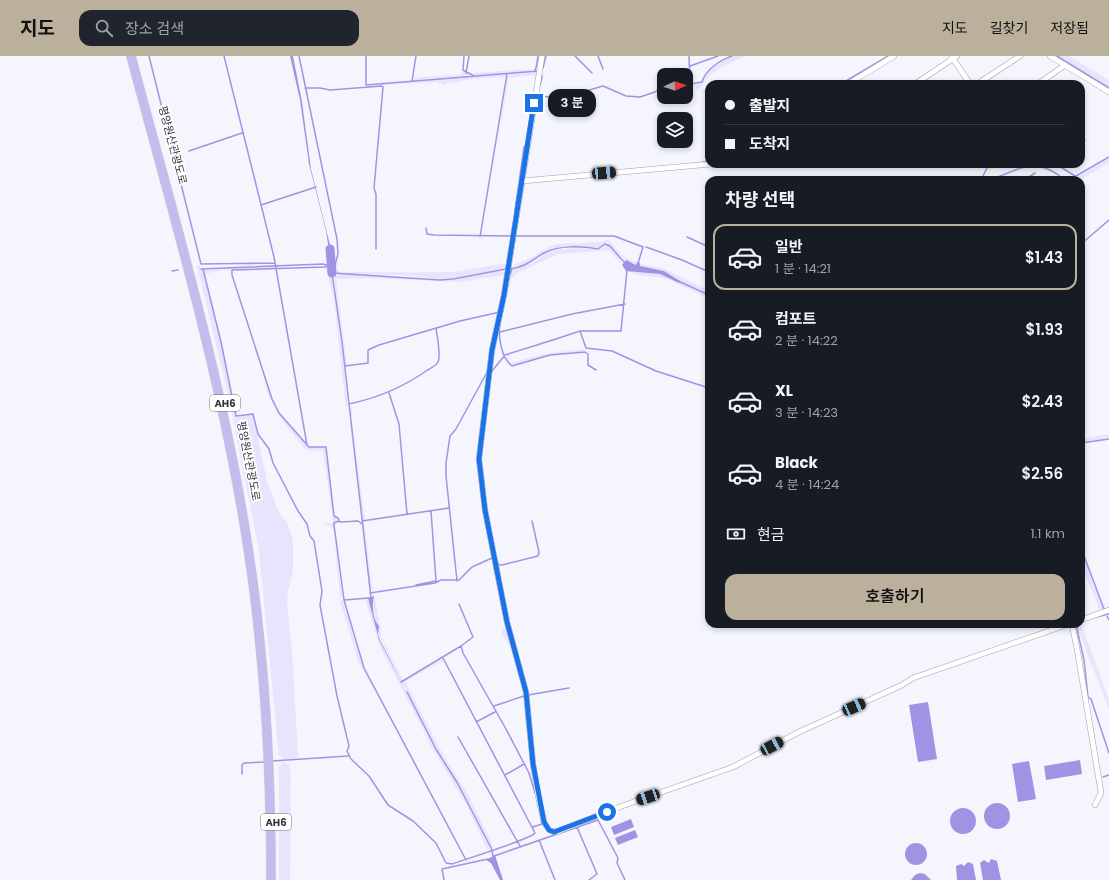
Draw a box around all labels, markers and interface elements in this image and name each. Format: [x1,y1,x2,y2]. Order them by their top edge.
search box [79,10,359,46]
text: 지도 [20,15,55,42]
icon: search [93,17,115,39]
text: 장소 검색 [125,18,184,39]
text: 지도 [942,18,968,38]
text: 길찾기 [990,18,1028,38]
text: 저장됨 [1050,18,1089,38]
north arrow [657,68,693,104]
map controls [657,68,693,148]
callout: 3 분 [548,89,596,117]
text: 3 분 [561,93,583,112]
route end [525,94,543,112]
text: 출발지 [749,95,790,116]
street label: 평양원산관광도로 [155,104,191,186]
button: layers [657,112,693,148]
text: 도착지 [749,133,790,154]
car [592,166,616,180]
text: 차량 선택 [725,187,795,212]
text: 일반 [775,236,803,257]
icon: car [727,239,763,275]
text: $1.43 [1025,247,1063,268]
text: 1 분 · 14:21 [775,259,831,278]
text: 컴포트 [775,308,816,329]
icon: car [727,311,763,347]
text: $1.93 [1025,319,1063,340]
text: 2 분 · 14:22 [775,331,838,350]
text: XL [775,380,793,401]
icon: car [727,383,763,419]
text: $2.43 [1022,391,1063,412]
road number: AH6 [210,395,240,411]
text: 3 분 · 14:23 [775,403,838,422]
street label: 평양원산관광도로 [233,420,265,502]
text: Black [775,452,818,473]
icon: car [727,455,763,491]
text: $2.56 [1021,463,1063,484]
text: 4 분 · 14:24 [775,475,839,494]
icon: cash [725,523,747,545]
text: 현금 [757,524,785,545]
text: 1.1 km [1030,524,1065,543]
button: 호출하기 [725,574,1065,620]
car [841,697,867,717]
car [759,735,785,757]
car [635,788,661,806]
route start [598,803,616,821]
road number: AH6 [261,814,291,830]

